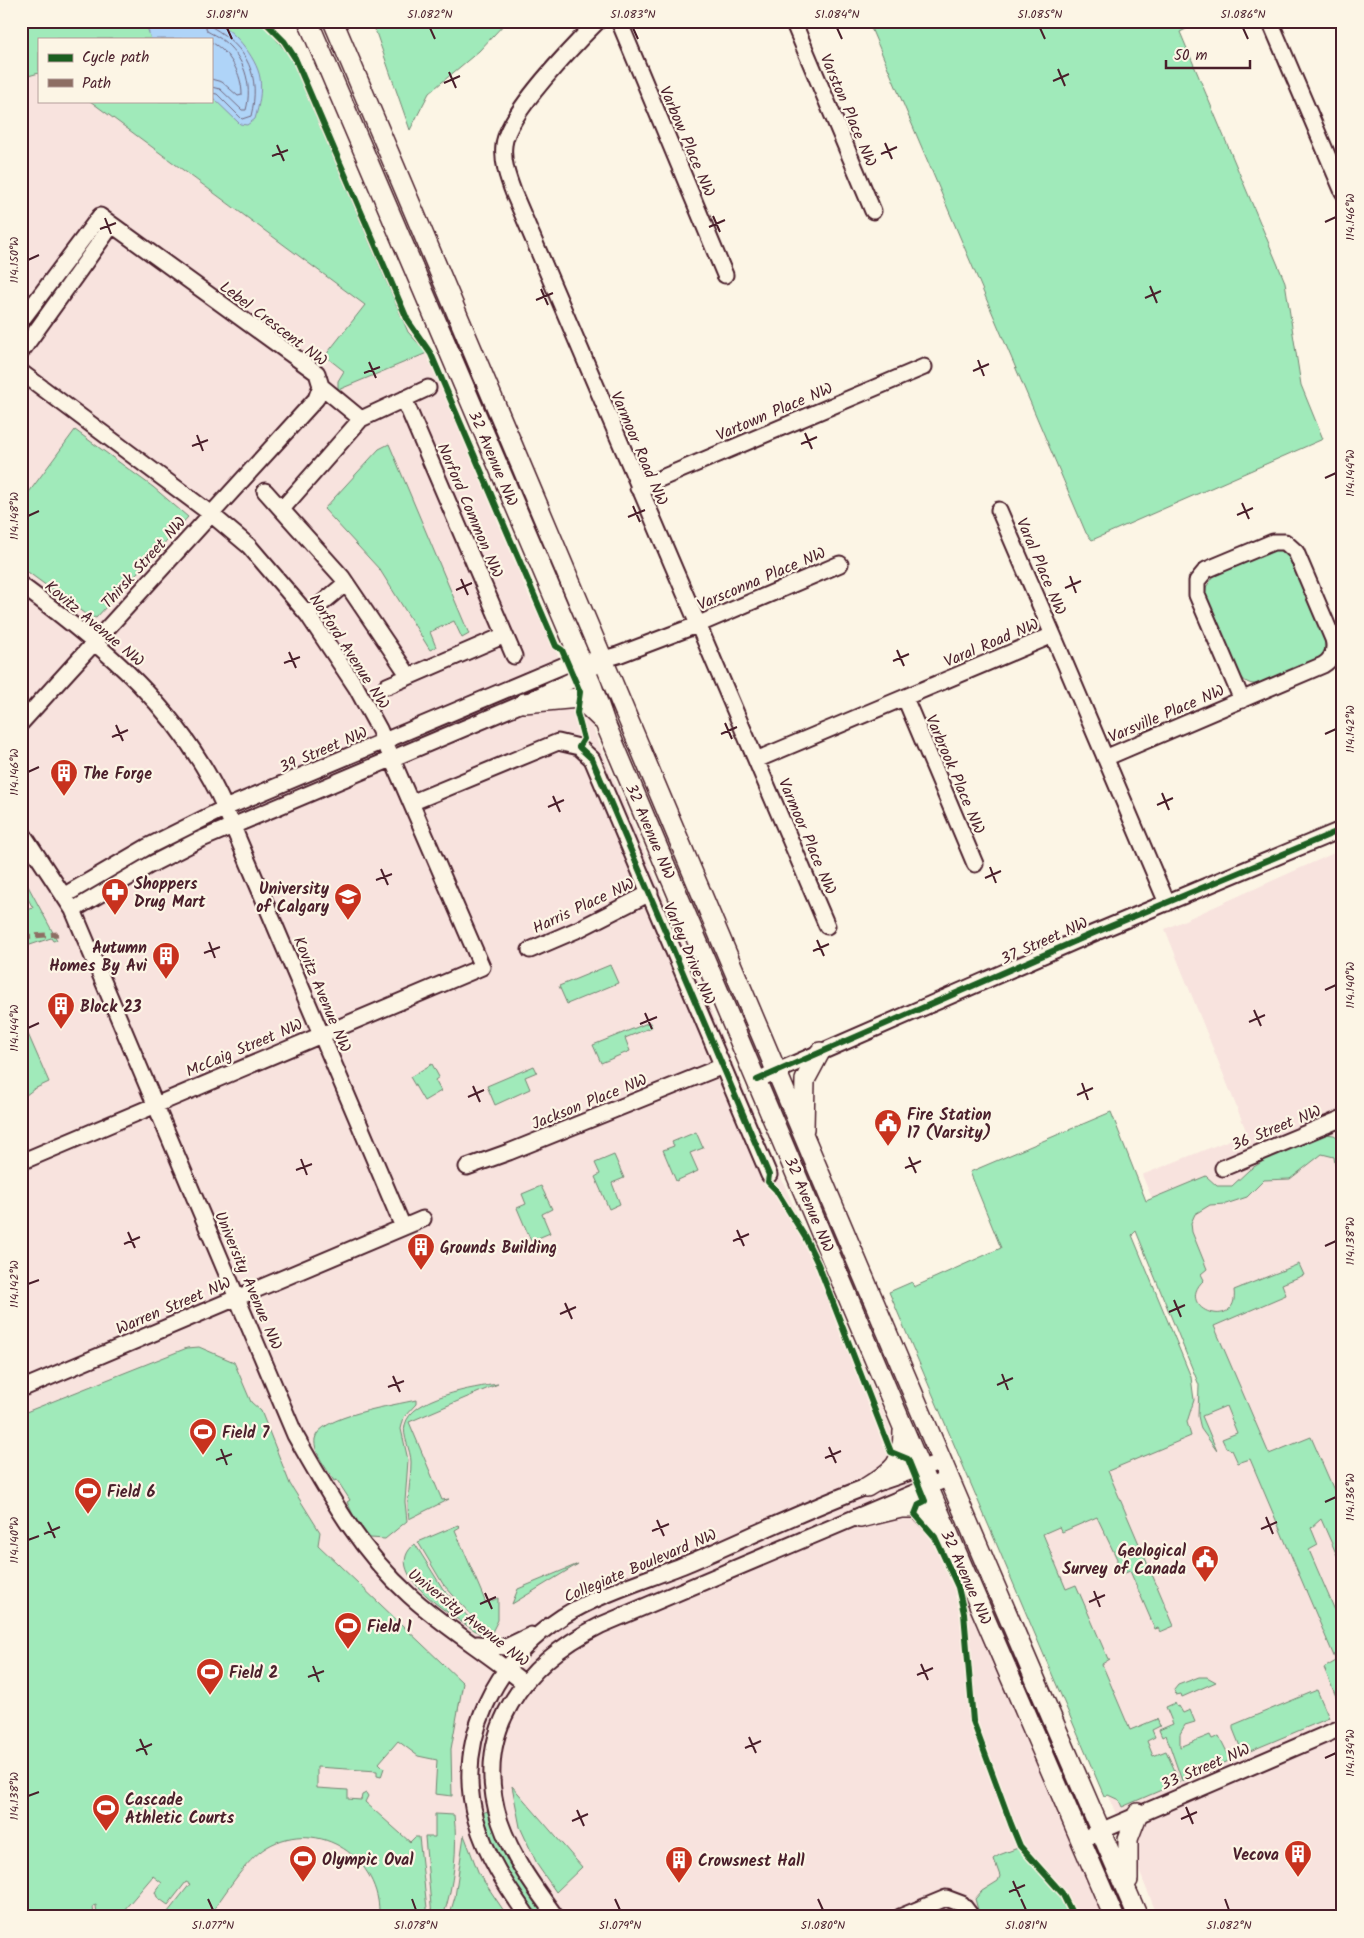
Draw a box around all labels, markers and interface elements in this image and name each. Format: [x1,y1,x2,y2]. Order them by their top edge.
text: 51.081°N [206,5,248,24]
text: 51.082°N [407,5,453,24]
text: 51.083°N [610,5,656,24]
text: 51.084°N [814,5,860,24]
text: 51.085°N [1018,5,1062,24]
text: 51.086°N [1220,5,1266,24]
legend [38,38,212,102]
scale bar [1166,38,1250,70]
text: 50 m [1174,44,1208,68]
text: Cycle path [82,46,149,70]
street label: Varston Place NW [813,50,883,171]
text: Path [82,72,111,96]
street label: Varbow Place NW [652,82,721,201]
text: 114.146°W [1341,193,1360,241]
text: 114.150°W [5,237,24,283]
street label: Lebel Crescent NW [214,275,332,373]
street label: Vartown Place NW [712,377,837,448]
street label: Varmoor Road NW [603,388,674,510]
street label: 32 Avenue NW [461,407,524,510]
street label: Norford Common NW [430,439,509,582]
text: 114.144°W [1341,449,1360,497]
text: 114.148°W [5,492,24,540]
street label: Thirsk Street NW [96,511,193,615]
street label: Varal Place NW [1009,514,1072,619]
street label: Varsconna Place NW [693,541,830,618]
street label: Kovitz Avenue NW [39,575,149,674]
street label: Norford Avenue NW [302,589,395,714]
street label: Varal Road NW [940,612,1043,675]
street label: Varsville Place NW [1104,679,1229,750]
text: 114.142°W [1341,705,1360,753]
street label: Varbrook Place NW [918,711,991,838]
street label: 39 Street NW [276,721,372,780]
text: 114.146°W [5,748,24,796]
building icon: The Forge [49,758,79,797]
place label: The Forge [83,762,152,787]
street label: Varmoor Place NW [771,774,842,899]
street label: 32 Avenue NW [618,780,681,883]
place label: Shoppers Drug Mart [134,872,206,915]
street label: Harris Place NW [528,872,639,941]
pharmacy icon: Shoppers Drug Mart [100,877,130,916]
place label: University of Calgary [256,877,330,920]
school or university icon: University of Calgary [333,882,363,921]
street label: Varley Drive NW [656,898,722,1009]
street label: 37 Street NW [997,911,1092,972]
street label: Kovitz Avenue NW [286,933,357,1056]
place label: Autumn Homes By Avi [49,936,148,979]
building icon: Autumn Homes By Avi [151,941,181,980]
text: 114.140°W [1341,962,1360,1008]
building icon: Block 23 [46,991,76,1030]
place label: Block 23 [80,995,142,1020]
text: 114.144°W [5,1004,24,1052]
street label: McCaig Street NW [182,1012,307,1084]
street label: Jackson Place NW [528,1068,651,1137]
street label: 36 Street NW [1228,1099,1325,1158]
place label: Fire Station 17 (Varsity) [907,1103,991,1146]
public building icon: Fire Station 17 (Varsity) [873,1108,903,1147]
street label: 32 Avenue NW [777,1153,840,1256]
street label: University Avenue NW [207,1207,288,1354]
text: 114.138°W [1341,1217,1360,1265]
building icon: Grounds Building [406,1232,436,1271]
place label: Grounds Building [440,1236,557,1261]
text: 114.142°W [5,1260,24,1308]
street label: Warren Street NW [112,1271,235,1342]
sports icon: Field 7 [188,1417,218,1456]
place label: Field 7 [222,1421,270,1446]
text: 114.136°W [1341,1473,1360,1521]
sports icon: Field 6 [73,1476,103,1515]
place label: Field 6 [107,1480,156,1505]
text: 114.140°W [5,1517,24,1563]
street label: Collegiate Boulevard NW [560,1523,721,1610]
street label: 32 Avenue NW [934,1526,998,1629]
place label: Geological Survey of Canada [1062,1539,1187,1582]
public building icon: Geological Survey of Canada [1190,1544,1220,1583]
street label: University Avenue NW [402,1563,534,1674]
sports icon: Field 1 [333,1611,363,1650]
place label: Field 1 [367,1615,412,1640]
sports icon: Field 2 [195,1657,225,1696]
place label: Field 2 [229,1661,278,1686]
text: 114.134°W [1341,1729,1360,1777]
street label: 33 Street NW [1157,1737,1254,1797]
text: 114.138°W [5,1772,24,1820]
place label: Cascade Athletic Courts [125,1788,235,1831]
sports icon: Cascade Athletic Courts [91,1793,121,1832]
building icon: Vecova [1283,1839,1313,1878]
place label: Vecova [1233,1843,1279,1868]
sports icon: Olympic Oval [288,1844,318,1883]
building icon: Crowsnest Hall [664,1845,694,1884]
place label: Olympic Oval [322,1848,414,1873]
place label: Crowsnest Hall [698,1849,805,1874]
text: 51.077°N [192,1916,234,1935]
text: 51.078°N [394,1916,438,1935]
text: 51.079°N [599,1916,641,1935]
text: 51.080°N [801,1916,845,1935]
text: 51.081°N [1005,1916,1047,1935]
text: 51.082°N [1206,1916,1252,1935]

